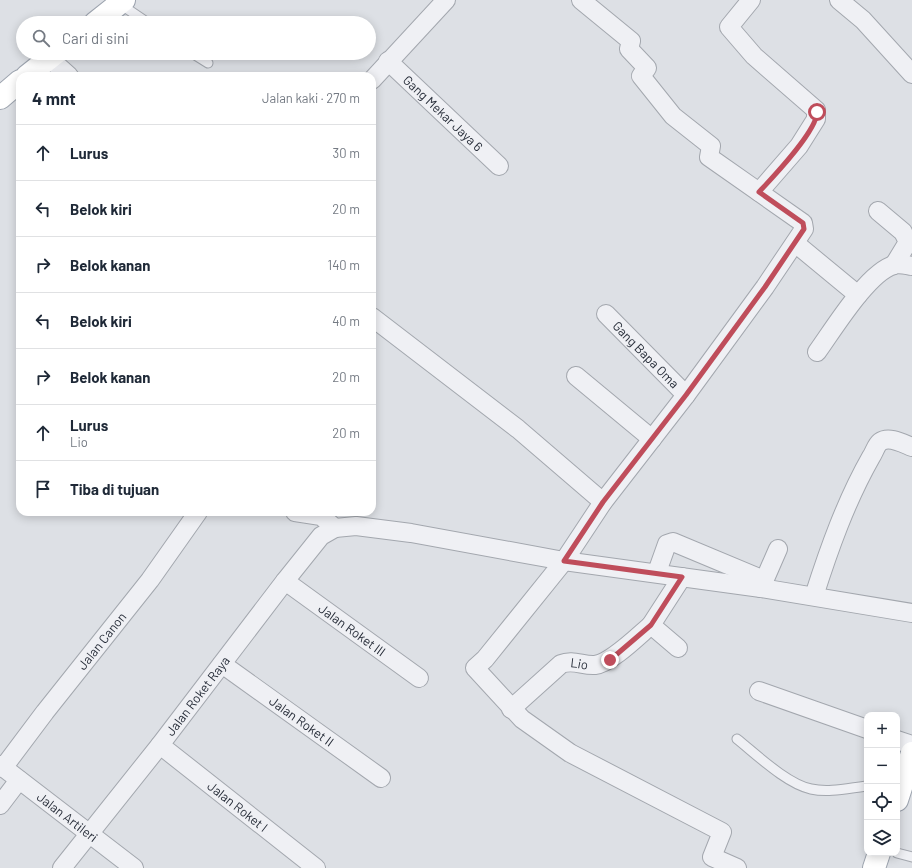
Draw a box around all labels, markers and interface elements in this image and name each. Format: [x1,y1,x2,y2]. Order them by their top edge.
search box [16,16,376,60]
icon: search [30,27,52,49]
text: Cari di sini [62,29,129,47]
street label: Gang Mekar Jaya 6 [400,72,487,155]
text: 4 mnt [32,88,76,108]
text: Jalan kaki · 270 m [262,90,360,106]
route start [808,103,826,121]
icon: ahead [32,142,54,164]
text: Lurus [70,144,108,162]
text: 30 m [333,145,360,161]
icon: left [32,198,54,220]
text: Belok kiri [70,200,132,218]
text: 20 m [332,201,360,217]
icon: right [32,254,54,276]
text: Belok kanan [70,256,150,274]
text: 140 m [328,257,360,273]
icon: left [32,310,54,332]
text: Belok kiri [70,312,132,330]
text: 40 m [332,313,360,329]
street label: Gang Bapa Oma [609,318,683,391]
icon: right [32,366,54,388]
text: Belok kanan [70,368,150,386]
text: 20 m [332,369,360,385]
text: Lurus [70,416,108,434]
icon: ahead [32,422,54,444]
text: 20 m [332,425,360,441]
text: Lio [70,434,88,450]
icon: arrive [32,478,54,500]
text: Tiba di tujuan [70,480,159,498]
street label: Jalan Roket III [316,600,389,659]
street label: Jalan Canon [74,609,129,673]
route end [601,651,619,669]
street label: Jalan Roket Raya [162,653,233,739]
street label: Lio [570,654,590,673]
street label: Jalan Roket II [266,693,337,750]
map controls [864,712,900,856]
button: + [864,712,900,748]
button: − [864,748,900,784]
street label: Jalan Roket I [204,778,271,835]
button: locate [864,784,900,820]
street label: Jalan Artileri [34,788,101,845]
button: layers [864,820,900,856]

